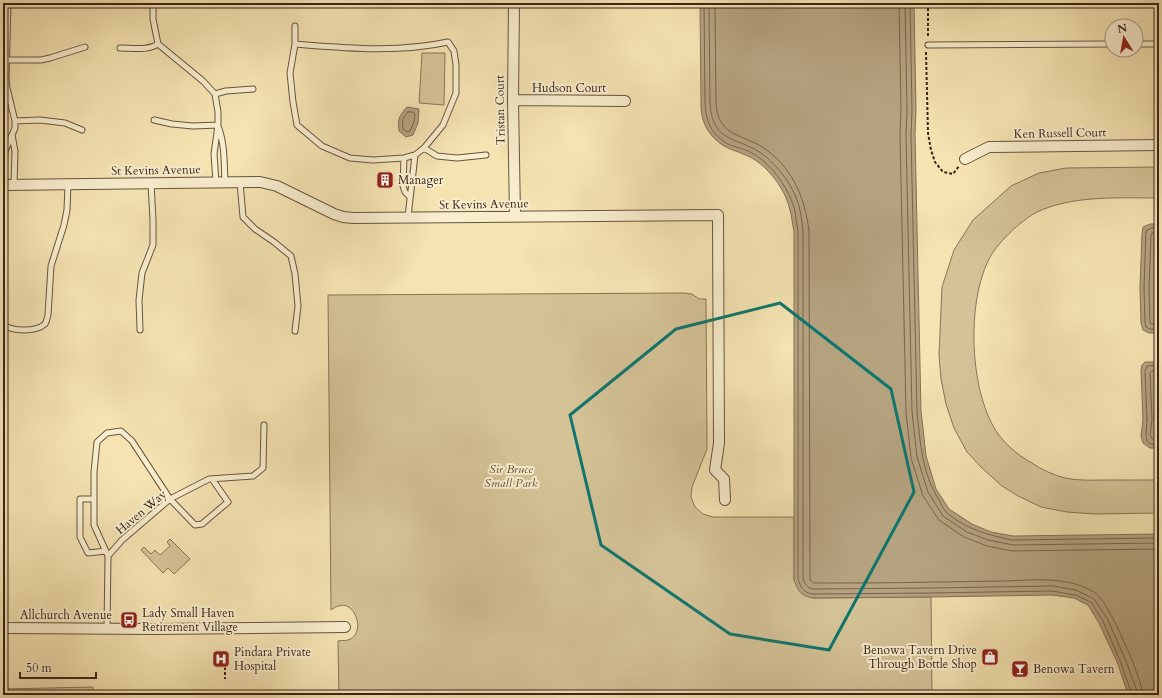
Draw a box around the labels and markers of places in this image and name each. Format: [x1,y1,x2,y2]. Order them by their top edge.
building icon: Manager [375,170,395,190]
place label: Manager [398,172,444,188]
place label: Lady Small Haven Retirement Village [142,605,238,635]
bus stop icon: Lady Small Haven Retirement Village [119,610,139,630]
place label: Benowa Tavern Drive Through Bottle Shop [863,642,977,672]
place label: Pindara Private Hospital [234,644,311,674]
shop icon: Benowa Tavern Drive Through Bottle Shop [980,647,1000,667]
hospital icon: Pindara Private Hospital [211,649,231,669]
bar icon: Benowa Tavern [1010,659,1030,679]
place label: Benowa Tavern [1033,661,1115,677]

